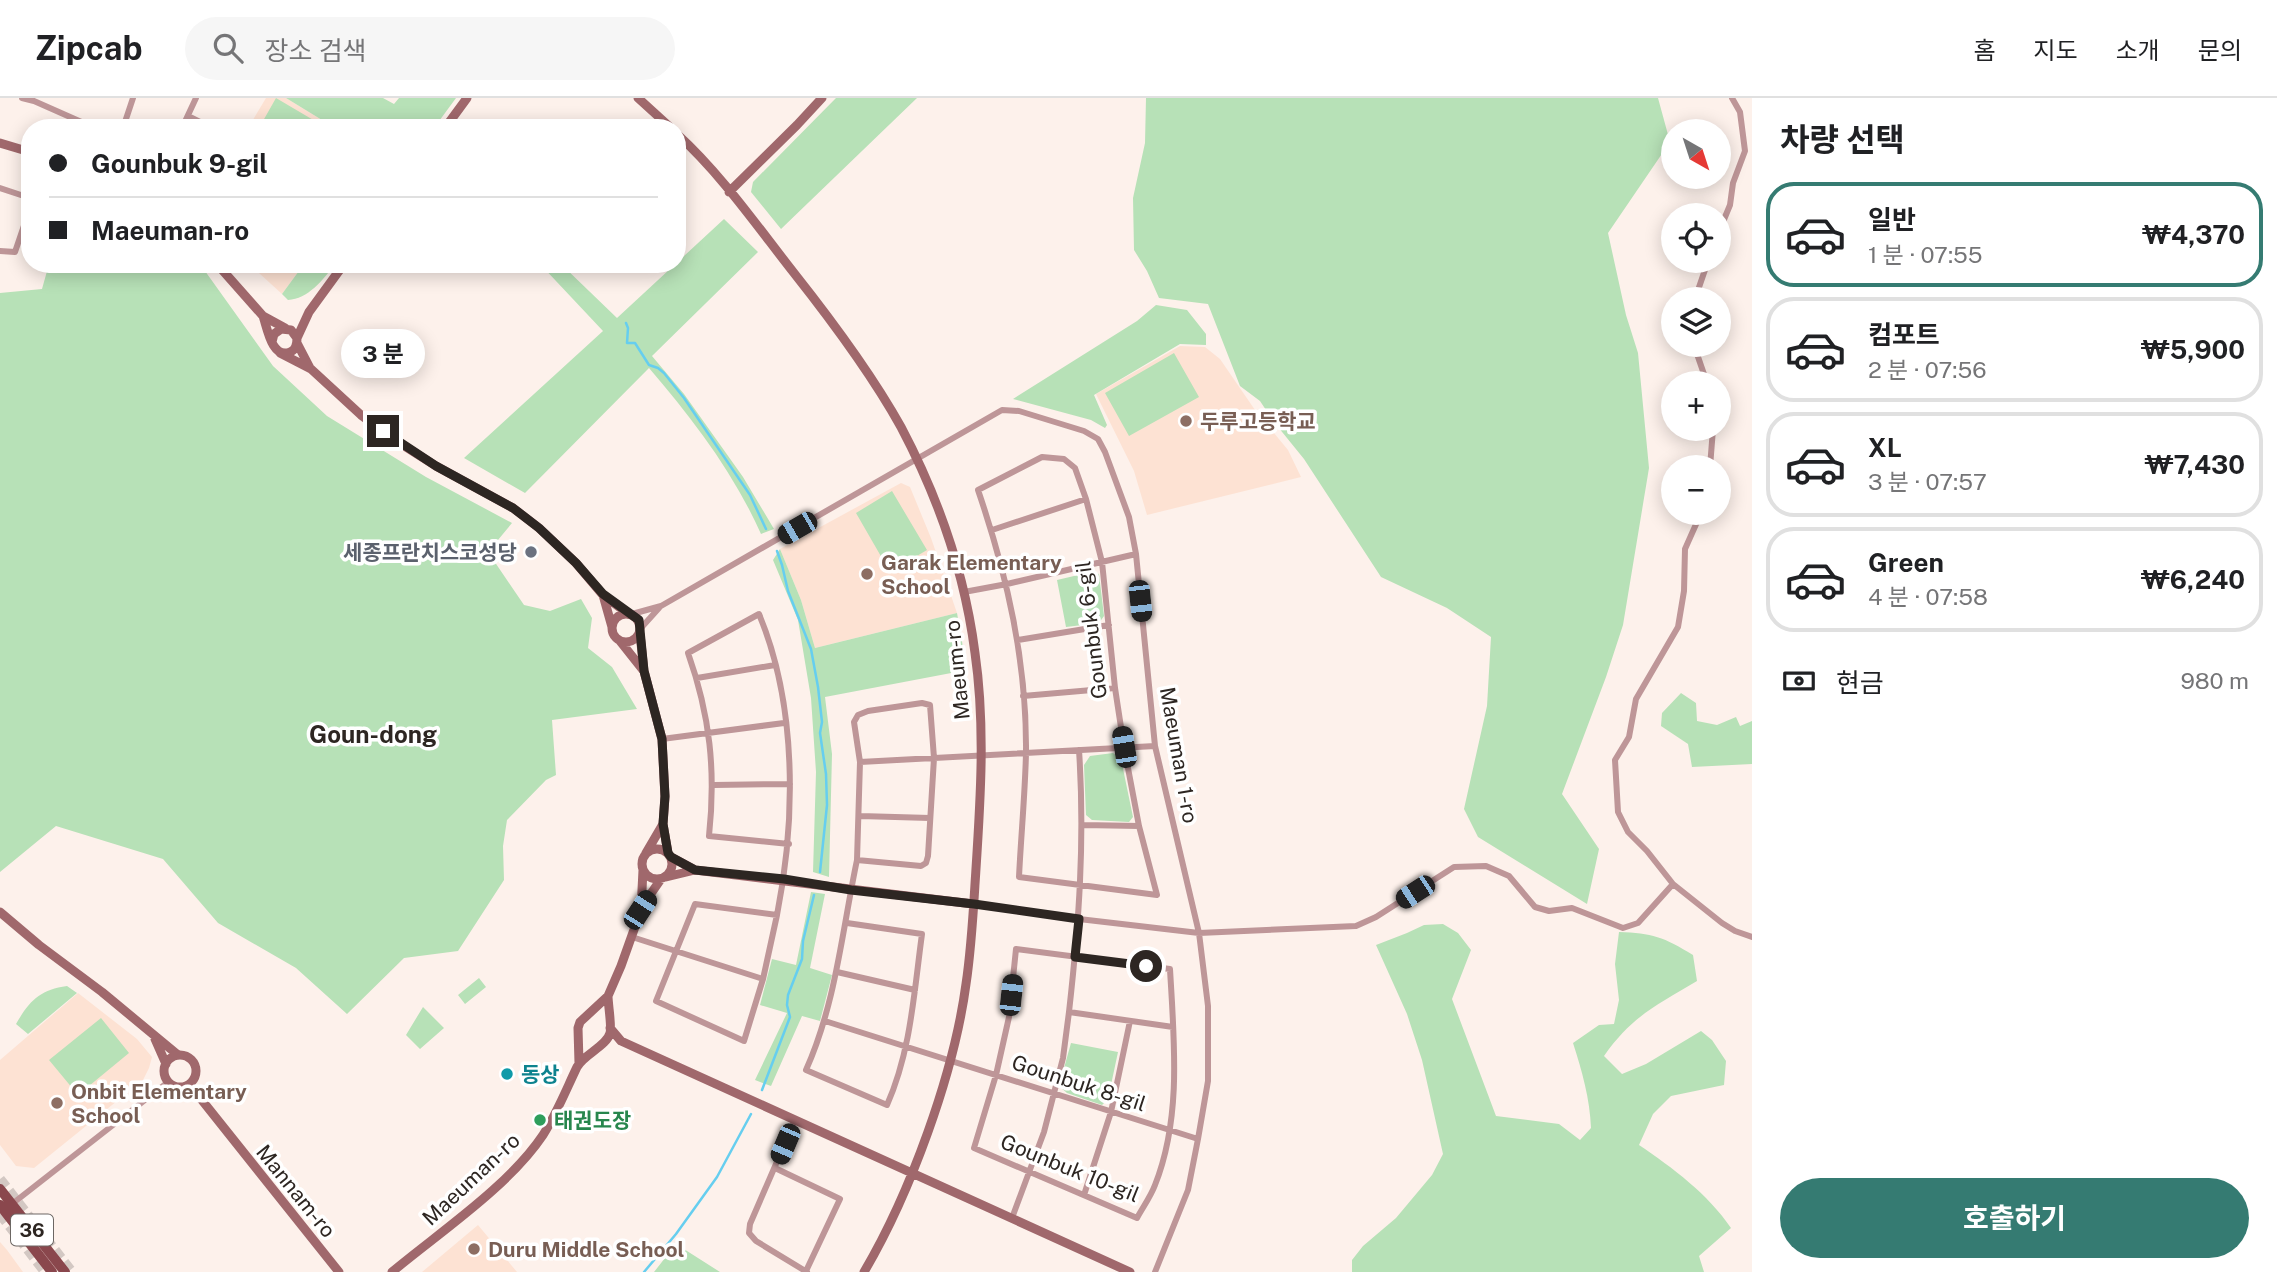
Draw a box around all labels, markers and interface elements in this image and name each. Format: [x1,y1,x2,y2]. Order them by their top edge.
search box [185,17,675,80]
text: Zipcab [35,29,143,67]
icon: search [209,29,247,67]
text: 장소 검색 [265,35,367,66]
text: 홈 [1973,36,1995,64]
text: 지도 [2033,36,2078,64]
text: 소개 [2116,36,2160,64]
text: 문의 [2198,36,2242,64]
north arrow [1661,119,1731,189]
map controls [1661,119,1731,525]
text: 차량 선택 [1780,121,1905,158]
text: Gounbuk 9-gil [91,148,268,179]
button: locate [1661,203,1731,273]
icon: car [1784,203,1847,266]
text: 일반 [1868,204,1916,235]
text: Maeuman-ro [91,215,249,246]
text: ₩4,370 [2142,219,2245,250]
text: 1 분 · 07:55 [1868,241,1983,268]
button: layers [1661,287,1731,357]
icon: car [1784,318,1847,381]
text: 컴포트 [1868,319,1940,350]
callout: 3 분 [341,330,425,378]
text: ₩5,900 [2141,334,2245,365]
text: 3 분 [362,340,404,367]
text: 2 분 · 07:56 [1868,356,1986,383]
button: + [1661,371,1731,441]
place label: 두루고등학교 [1200,409,1316,434]
marker: 두루고등학교 [1178,413,1194,429]
route end [367,415,399,447]
text: XL [1868,432,1902,463]
icon: car [1784,433,1847,496]
text: ₩7,430 [2144,449,2245,480]
button: − [1661,455,1731,525]
text: 3 분 · 07:57 [1868,468,1987,495]
car [774,508,821,548]
place label: 세종프란치스코성당 [343,540,517,565]
marker: 세종프란치스코성당 [523,544,539,560]
text: Green [1868,547,1944,578]
icon: car [1784,548,1847,611]
place label: Garak Elementary School [881,550,1062,599]
street label: Gounbuk 6-gil [1070,559,1112,701]
text: ₩6,240 [2141,564,2245,595]
marker: Garak Elementary School [859,566,875,582]
car [1128,579,1153,623]
text: 4 분 · 07:58 [1868,583,1988,610]
street label: Maeum-ro [939,619,975,721]
icon: cash [1780,662,1818,700]
text: 현금 [1836,667,1884,698]
text: 980 m [2180,667,2249,694]
street label: Maeuman 1-ro [1155,685,1203,825]
district label: Goun-dong [309,720,437,748]
car [1111,725,1138,769]
car [1392,872,1439,912]
car [620,887,661,933]
route start [1130,950,1162,982]
car [999,973,1024,1017]
street label: Gounbuk 8-gil [1009,1050,1149,1116]
place label: 동상 [521,1062,560,1087]
marker: 동상 [499,1066,515,1082]
place label: Onbit Elementary School [71,1079,247,1128]
marker: Onbit Elementary School [49,1095,65,1111]
place label: 태권도장 [554,1108,631,1133]
marker: 태권도장 [532,1112,548,1128]
car [768,1121,803,1167]
street label: Maeuman-ro [417,1128,525,1230]
street label: Gounbuk 10-gil [997,1129,1143,1207]
street label: Mannam-ro [251,1140,341,1242]
button: 호출하기 [1780,1178,2249,1258]
road number: 36 [11,1214,53,1246]
place label: Duru Middle School [488,1237,685,1262]
marker: Duru Middle School [466,1241,482,1257]

